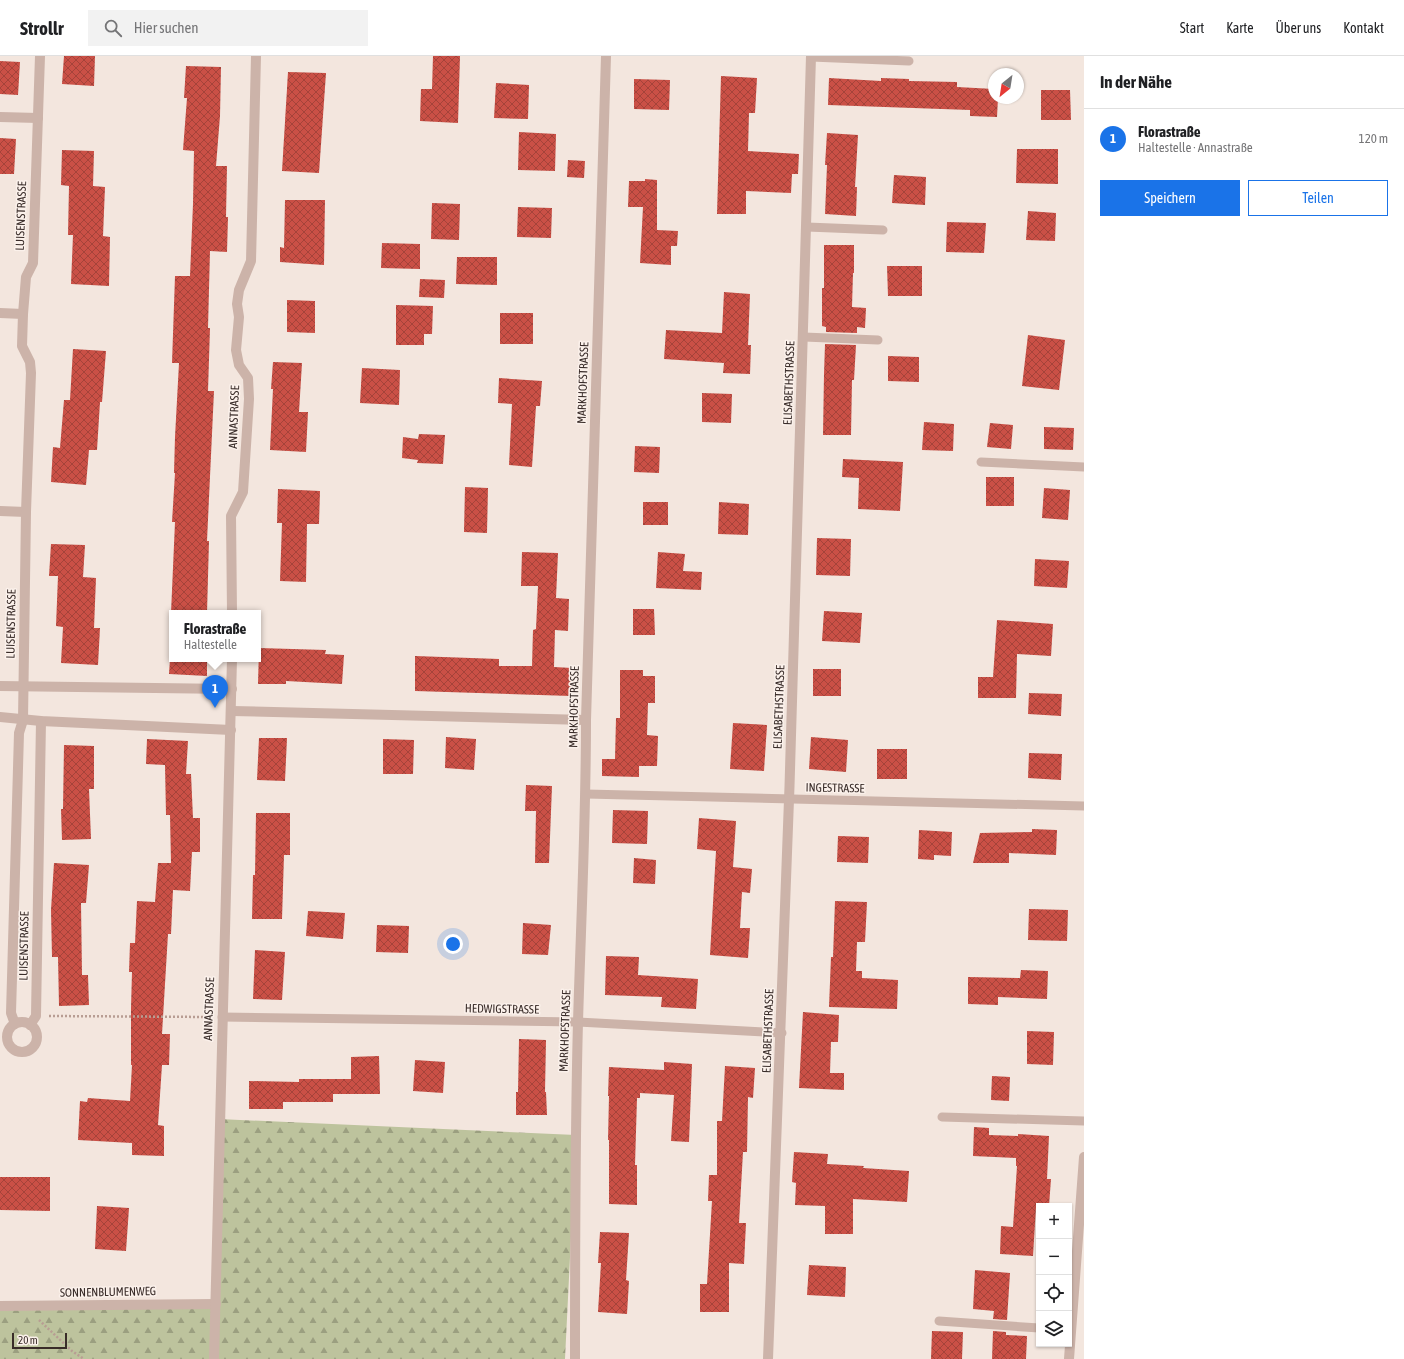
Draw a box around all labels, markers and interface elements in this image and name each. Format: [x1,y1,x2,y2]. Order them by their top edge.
search box [88,10,368,46]
text: Strollr [20,17,64,39]
icon: search [102,17,124,39]
text: Hier suchen [134,19,199,36]
text: Start [1180,20,1204,36]
text: Karte [1226,20,1254,36]
text: Über uns [1276,20,1321,36]
text: Kontakt [1343,20,1384,36]
north arrow [988,68,1024,104]
text: In der Nähe [1100,72,1172,92]
text: Florastraße [1138,123,1201,140]
text: 1 [1110,131,1116,146]
text: 120 m [1359,131,1388,146]
text: Haltestelle · Annastraße [1138,140,1253,155]
button: Speichern [1100,180,1240,216]
button: Teilen [1248,180,1388,216]
street label: LUISENSTRASSE [13,181,29,251]
street label: ELISABETHSTRASSE [781,341,797,425]
street label: MARKHOFSTRASSE [575,342,591,424]
street label: ANNASTRASSE [226,385,242,449]
street label: LUISENSTRASSE [3,589,19,659]
popup [169,610,261,662]
text: Florastraße [184,620,246,637]
text: Haltestelle [184,637,237,652]
street label: ELISABETHSTRASSE [771,665,787,749]
street label: MARKHOFSTRASSE [566,666,582,748]
pin: 1 [202,675,228,708]
street label: INGESTRASSE [805,780,865,796]
street label: LUISENSTRASSE [16,911,32,981]
your location [443,934,463,954]
street label: ANNASTRASSE [201,977,217,1041]
street label: ELISABETHSTRASSE [760,989,776,1073]
street label: MARKHOFSTRASSE [557,990,573,1072]
street label: HEDWIGSTRASSE [465,1001,539,1017]
map controls [1036,1203,1072,1347]
button: + [1036,1203,1072,1239]
button: − [1036,1239,1072,1275]
button: locate [1036,1275,1072,1311]
street label: SONNENBLUMENWEG [60,1284,156,1300]
button: layers [1036,1311,1072,1347]
scale bar [12,1331,67,1350]
text: 20 m [18,1334,38,1346]

